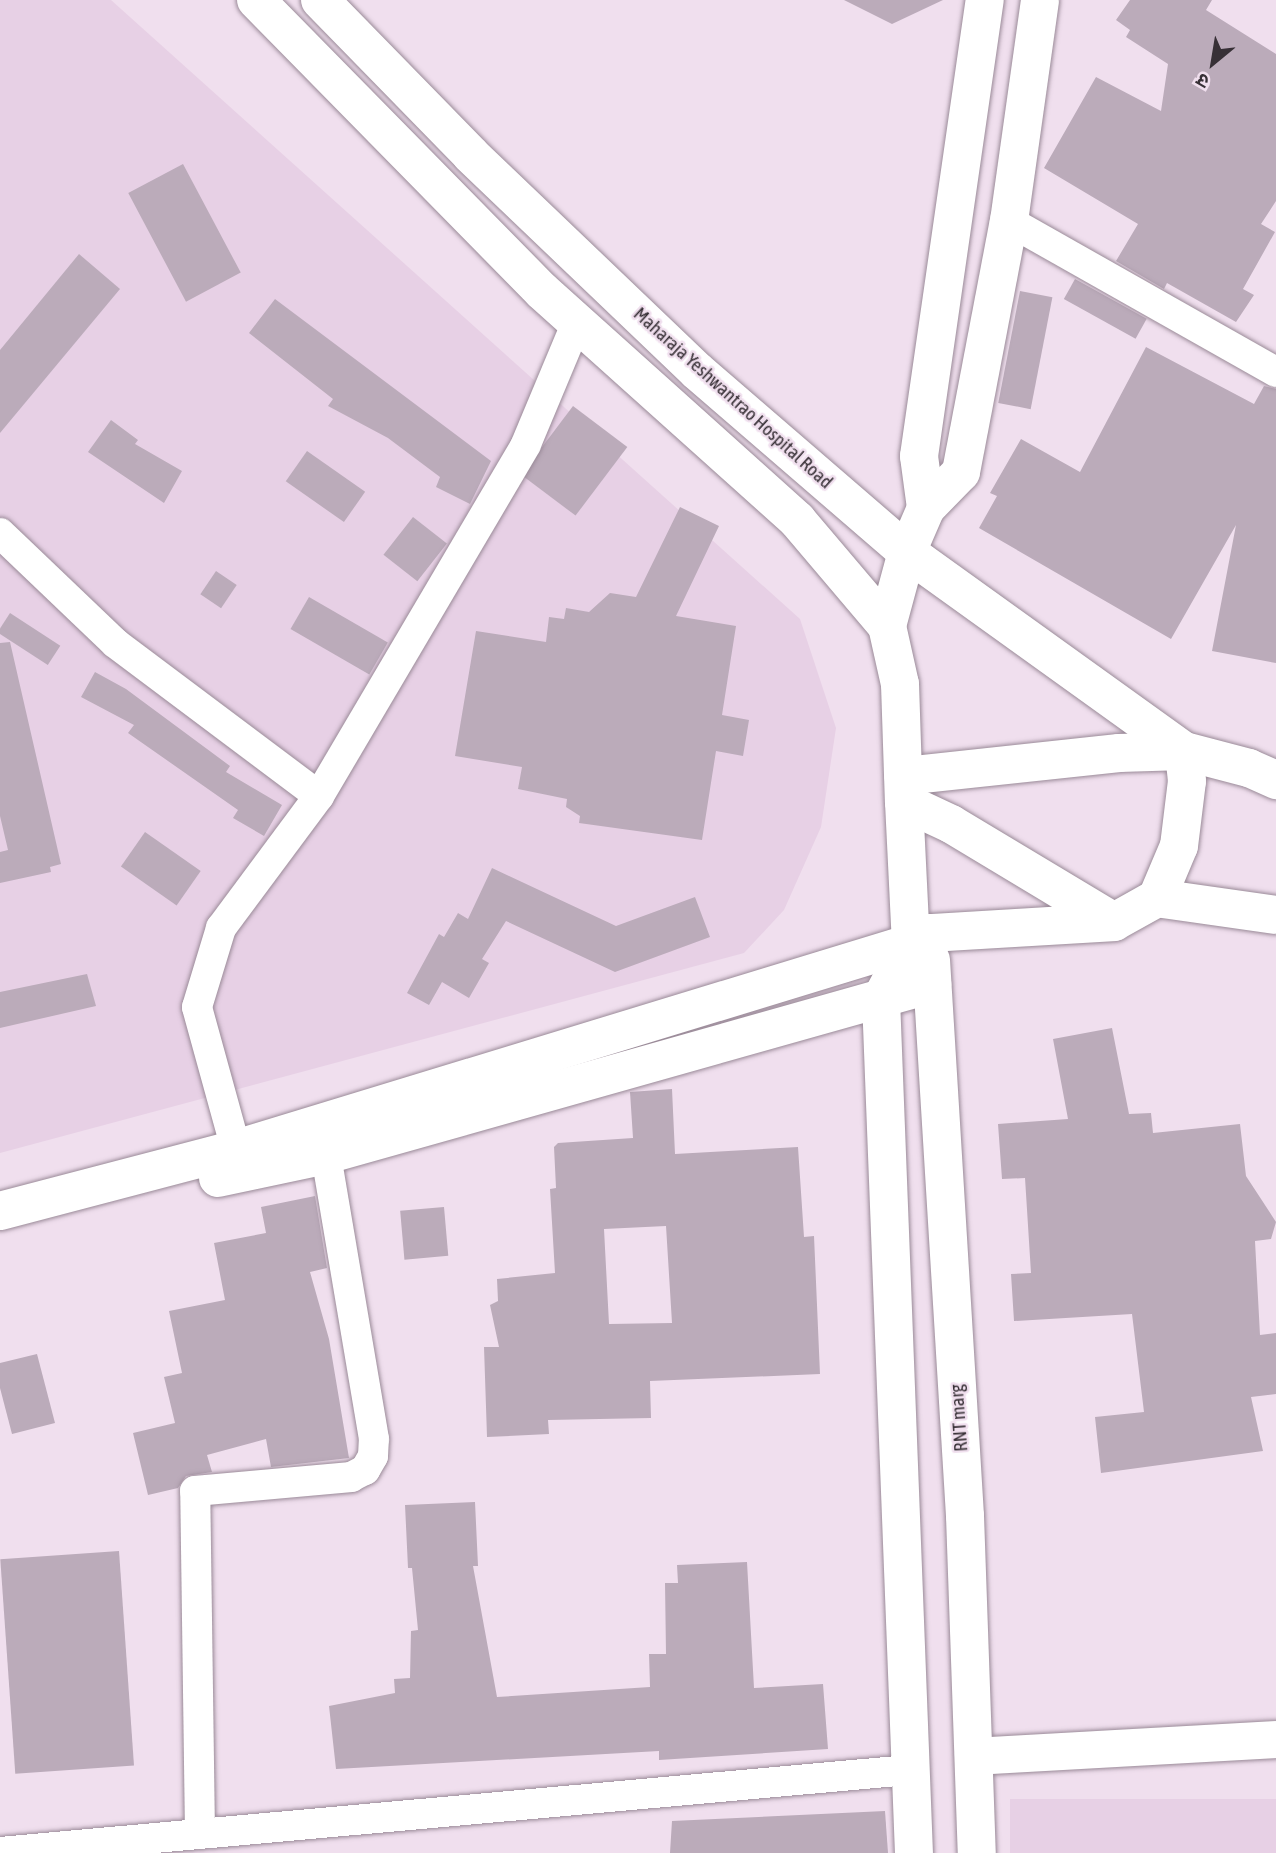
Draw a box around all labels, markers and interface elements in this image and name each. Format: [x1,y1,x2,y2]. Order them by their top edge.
north arrow [1178,28,1248,98]
text: उ [1192,69,1213,93]
street label: Maharaja Yeshwantrao Hospital Road [629,303,837,493]
street label: RNT marg [945,1384,973,1452]

